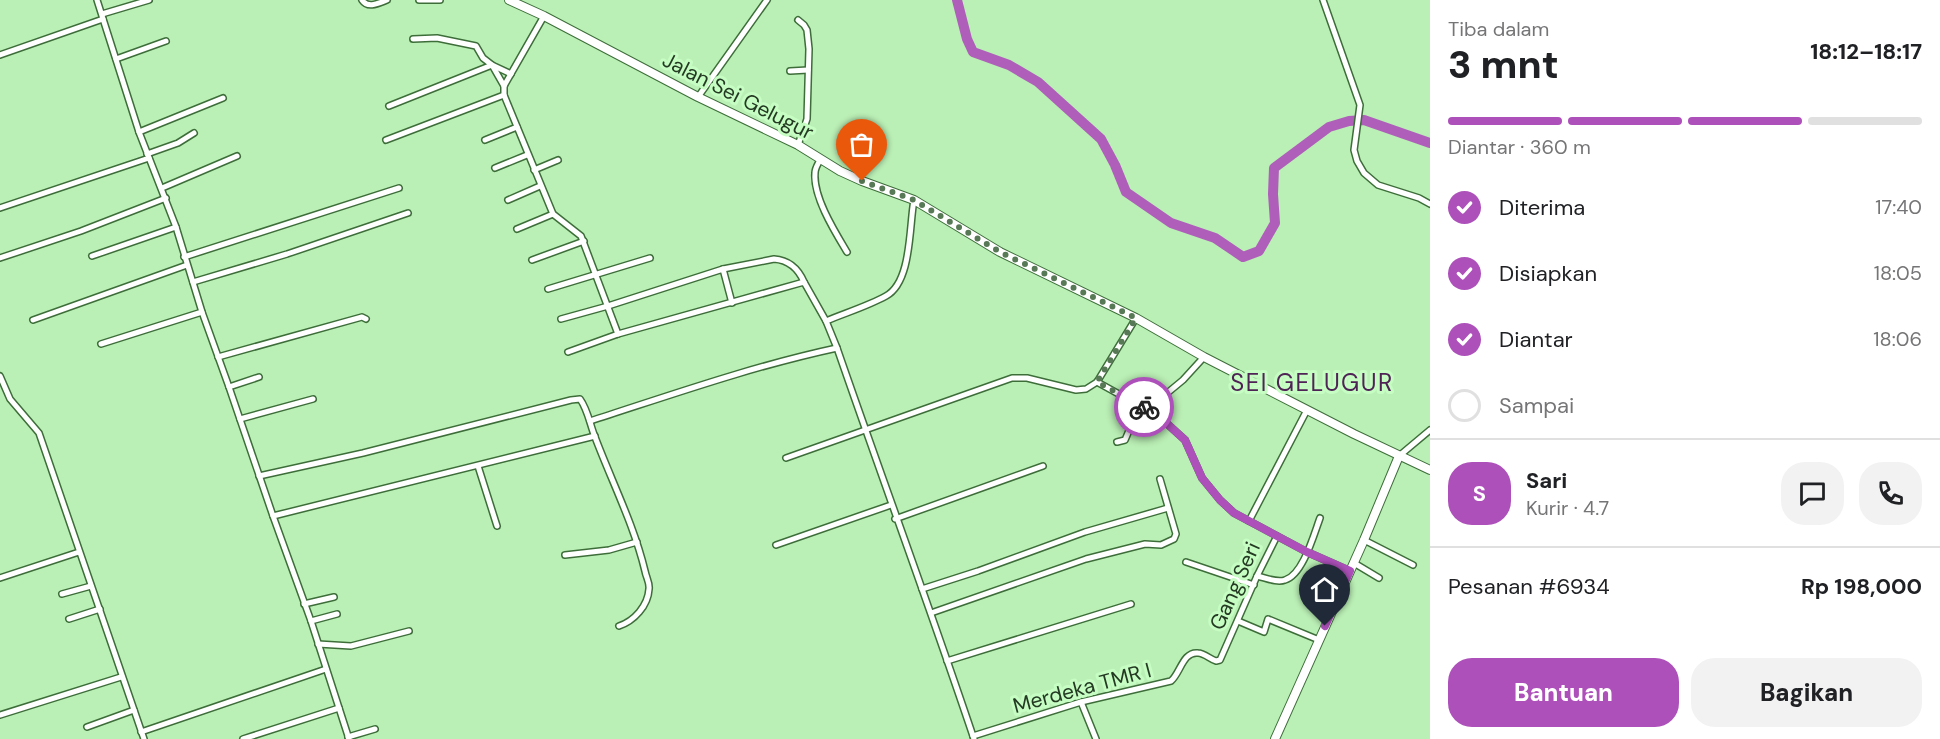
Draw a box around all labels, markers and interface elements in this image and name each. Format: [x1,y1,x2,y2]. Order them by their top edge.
text: Tiba dalam [1448,16,1549,42]
text: 18:12–18:17 [1810,37,1922,66]
text: 3 mnt [1448,39,1559,90]
street label: Jalan Sei Gelugur [657,46,819,146]
pin [836,119,887,181]
icon: bag [845,128,878,161]
text: Diantar · 360 m [1448,134,1591,160]
icon: check [1448,191,1481,224]
text: Diterima [1499,193,1585,222]
text: 17:40 [1875,194,1922,220]
icon: check [1448,257,1481,290]
text: Disiapkan [1499,259,1597,288]
text: 18:05 [1874,260,1922,286]
icon: check [1448,323,1481,356]
text: Diantar [1499,325,1573,354]
text: 18:06 [1873,326,1922,352]
district label: SEI GELUGUR [1230,367,1394,398]
courier [1114,377,1174,437]
icon: bike [1128,391,1161,424]
text: Sampai [1499,391,1574,420]
button: chat [1781,462,1844,525]
button: phone [1859,462,1922,525]
text: Sari [1526,466,1567,495]
text: S [1473,479,1486,508]
text: Kurir · 4.7 [1526,495,1609,521]
street label: Gang Seri [1203,538,1267,634]
pin [1299,564,1350,626]
text: Pesanan #6934 [1448,572,1610,601]
text: Rp 198,000 [1801,572,1922,601]
icon: home [1308,573,1341,606]
street label: Merdeka TMR I [1010,656,1154,720]
button: Bantuan [1448,658,1679,727]
button: Bagikan [1691,658,1922,727]

